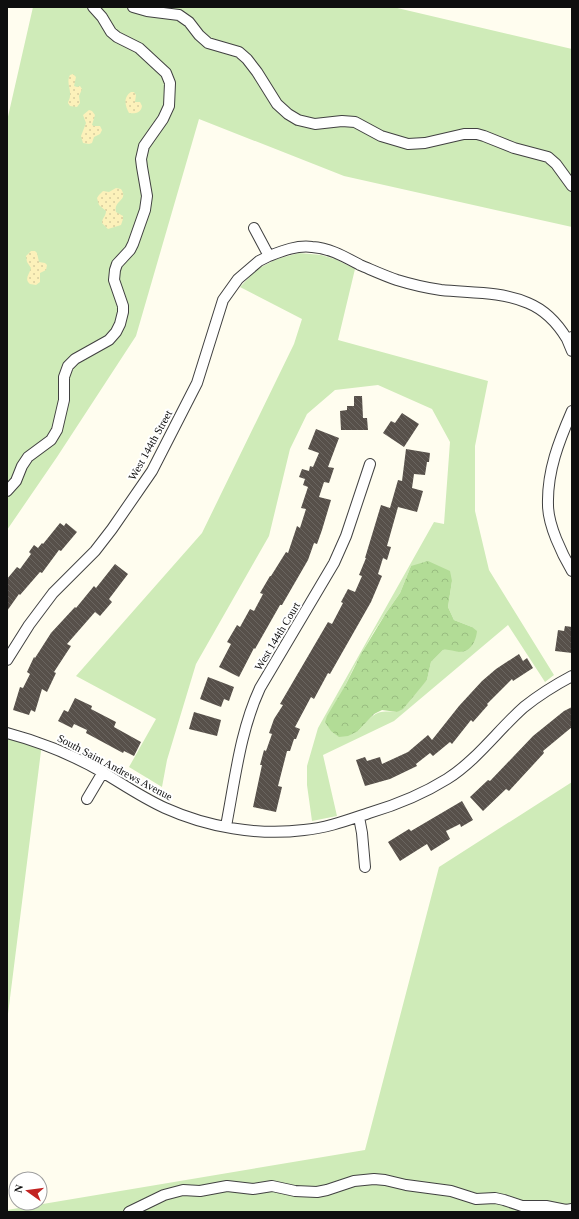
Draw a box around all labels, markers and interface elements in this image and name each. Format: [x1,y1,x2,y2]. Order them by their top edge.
street label: West 144th Street [126,408,174,482]
street label: West 144th Court [252,600,302,672]
street label: South Saint Andrews Avenue [55,732,175,802]
north arrow [8,1171,48,1211]
text: N [12,1183,25,1194]

